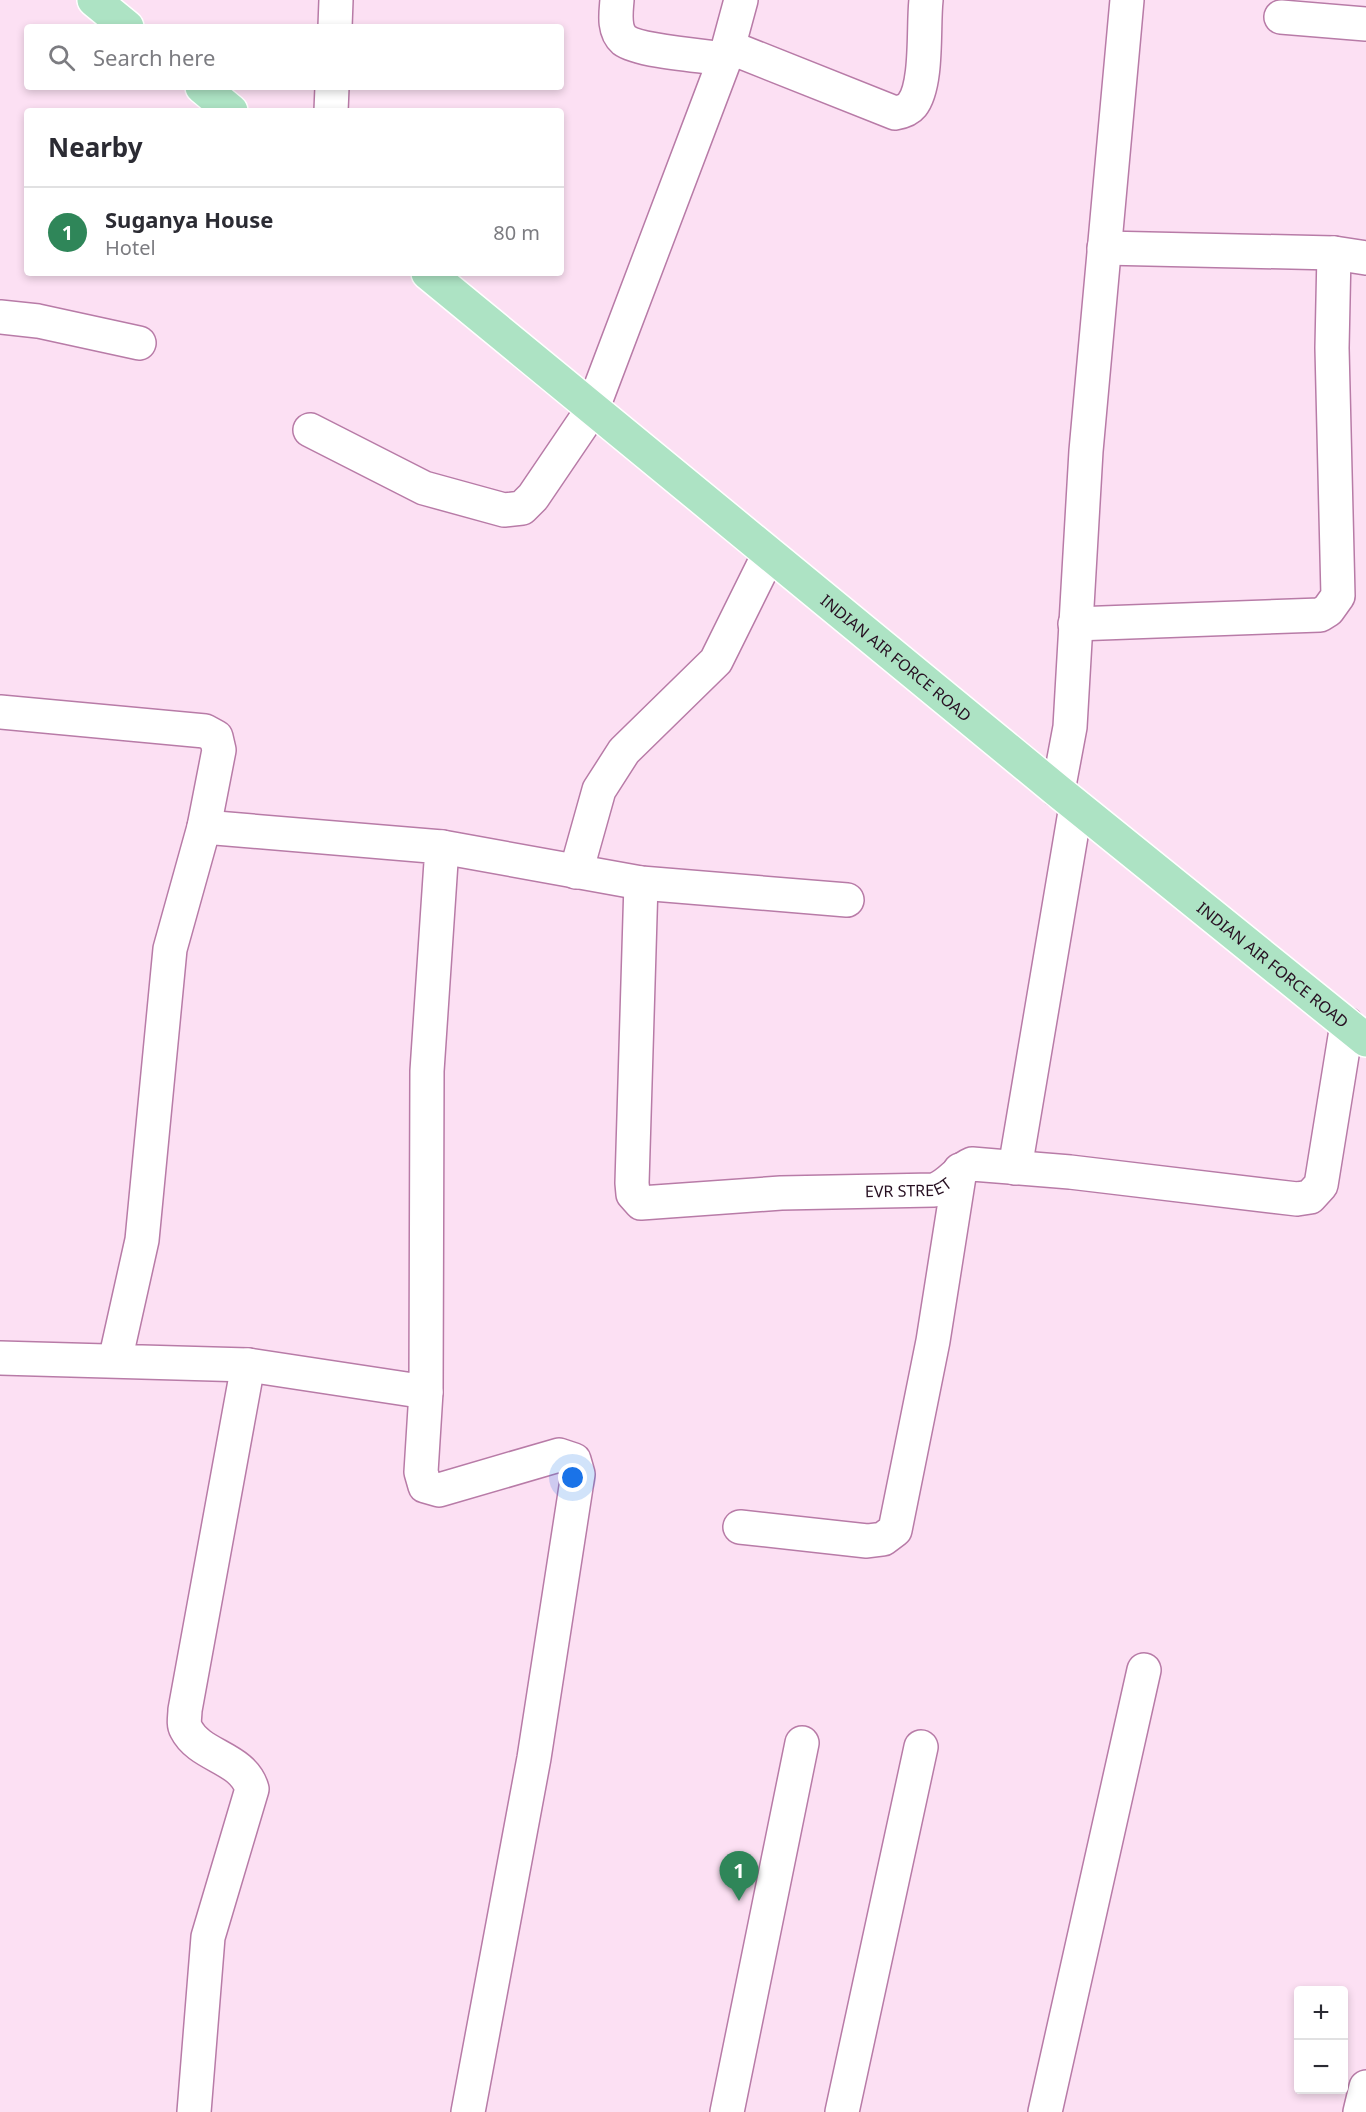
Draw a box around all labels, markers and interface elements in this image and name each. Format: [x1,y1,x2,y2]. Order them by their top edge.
search box [24,24,564,90]
icon: search [45,41,78,74]
text: Search here [93,42,215,72]
text: Nearby [48,129,143,165]
text: Suganya House [105,204,273,234]
text: 1 [62,219,73,246]
text: 80 m [493,219,540,246]
text: Hotel [105,234,156,261]
street label: INDIAN AIR FORCE ROAD [816,589,976,726]
street label: INDIAN AIR FORCE ROAD [1192,897,1353,1033]
street label: EVR STREET [865,1172,956,1202]
your location [558,1463,587,1492]
pin: 1 [720,1852,758,1901]
map controls [1294,1986,1348,2094]
button: + [1294,1986,1348,2040]
button: − [1294,2040,1348,2094]

